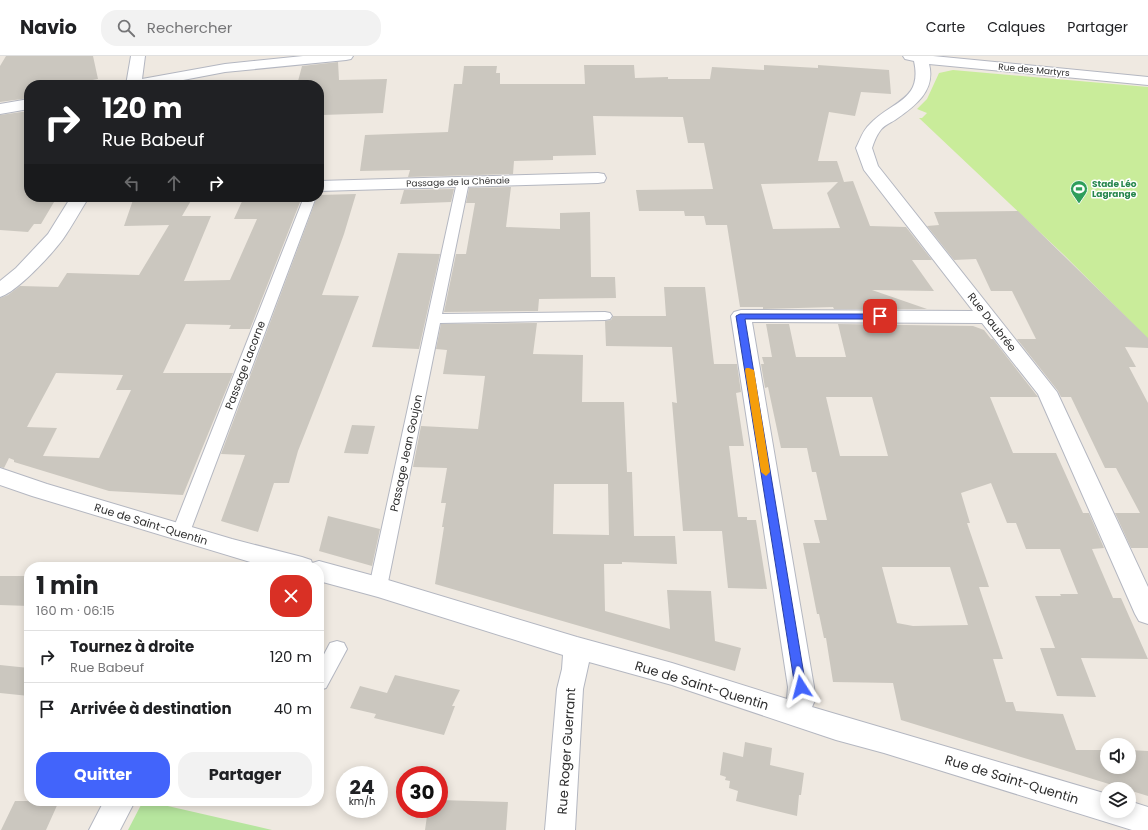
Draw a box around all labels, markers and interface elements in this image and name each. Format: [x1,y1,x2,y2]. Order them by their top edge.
search box [101,10,381,46]
text: Navio [20,14,77,41]
icon: search [115,17,137,39]
text: Rechercher [147,17,232,38]
text: Carte [926,17,965,37]
text: Calques [987,17,1045,37]
text: Partager [1067,17,1128,37]
street label: Rue des Martyrs [998,61,1070,79]
text: 120 m [102,89,182,128]
icon: right [36,96,88,148]
text: Rue Babeuf [102,127,204,152]
icon: left [121,172,143,194]
icon: ahead [163,172,185,194]
icon: right [205,172,227,194]
street label: Passage de la Chênaie [406,174,510,190]
place label: Stade Léo Lagrange [1092,178,1137,200]
sports icon: Stade Léo Lagrange [1069,179,1089,204]
street label: Rue Daubrée [964,289,1020,355]
pin [863,299,897,333]
icon: arrive [869,305,891,327]
street label: Passage Lacorne [221,318,269,412]
street label: Passage Jean Goujon [386,393,426,513]
street label: Rue de Saint-Quentin [92,499,210,549]
text: 1 min [36,569,99,602]
button: close [270,575,312,617]
text: 160 m · 06:15 [36,601,115,620]
text: Tournez à droite [70,636,194,657]
icon: right [36,646,58,668]
text: 120 m [270,646,312,667]
street label: Rue de Saint-Quentin [633,656,771,715]
text: Rue Babeuf [70,658,144,677]
position arrow [780,666,822,708]
street label: Rue Roger Guerrant [553,687,580,815]
icon: arrive [36,698,58,720]
text: Arrivée à destination [70,698,232,719]
text: 40 m [274,698,312,719]
map controls [1100,738,1136,818]
button: sound [1100,738,1136,774]
street label: Rue de Saint-Quentin [943,750,1081,809]
button: Quitter [36,752,170,798]
button: Partager [178,752,312,798]
speed limit sign: 30 [396,766,448,818]
text: 24 [350,773,374,801]
button: layers [1100,782,1136,818]
text: km/h [349,794,375,809]

